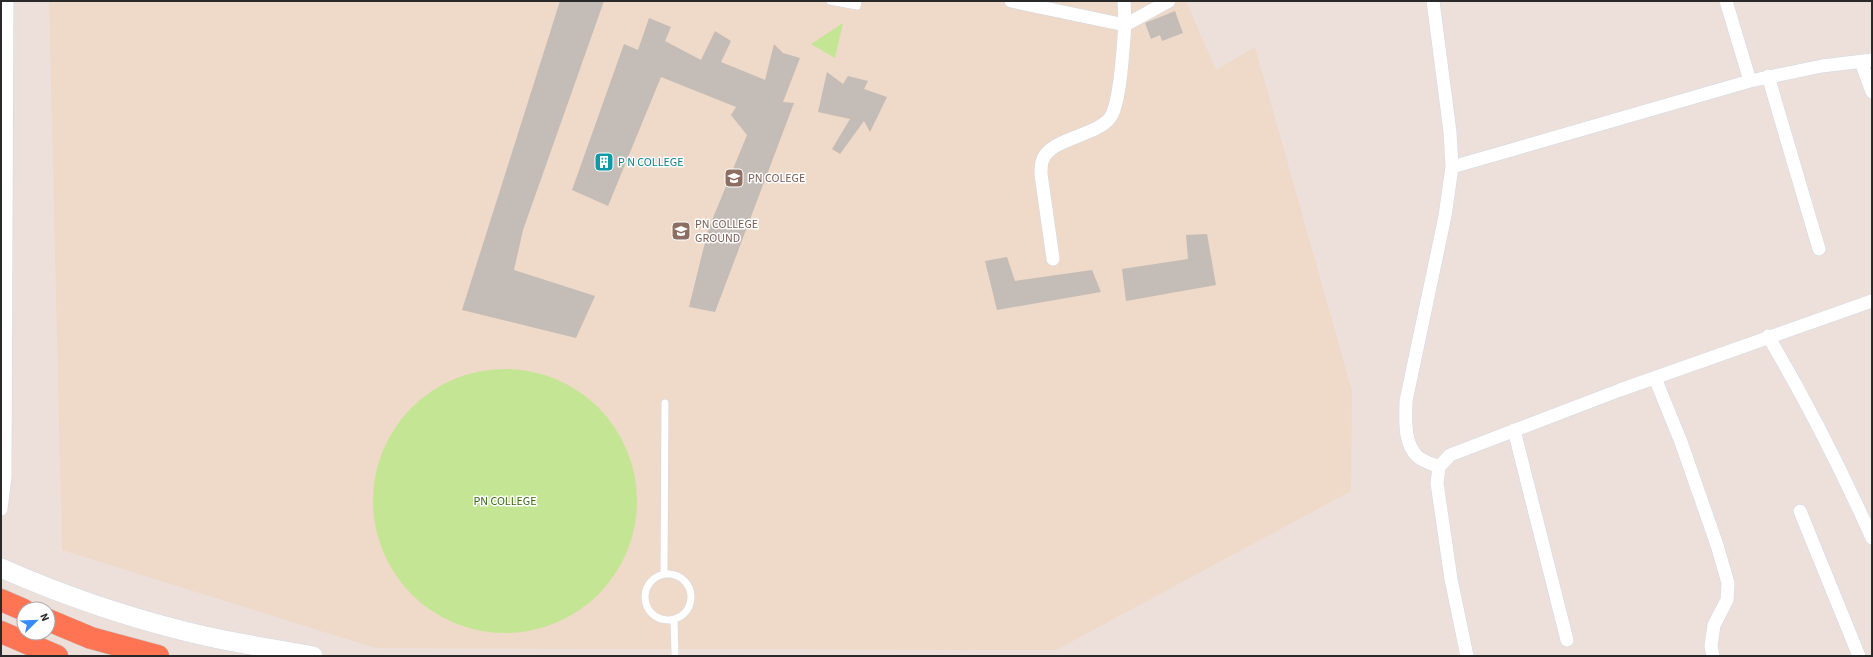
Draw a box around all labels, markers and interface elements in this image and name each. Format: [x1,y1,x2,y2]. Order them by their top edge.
building icon: P N COLLEGE [593,151,615,173]
place label: P N COLLEGE [618,154,684,171]
school or university icon: PN COLEGE [723,167,745,189]
place label: PN COLEGE [748,170,805,187]
place label: PN COLLEGE GROUND [695,216,758,247]
school or university icon: PN COLLEGE GROUND [670,220,692,242]
park label: PN COLLEGE [473,493,537,510]
north arrow [16,601,56,641]
text: N [36,611,53,624]

